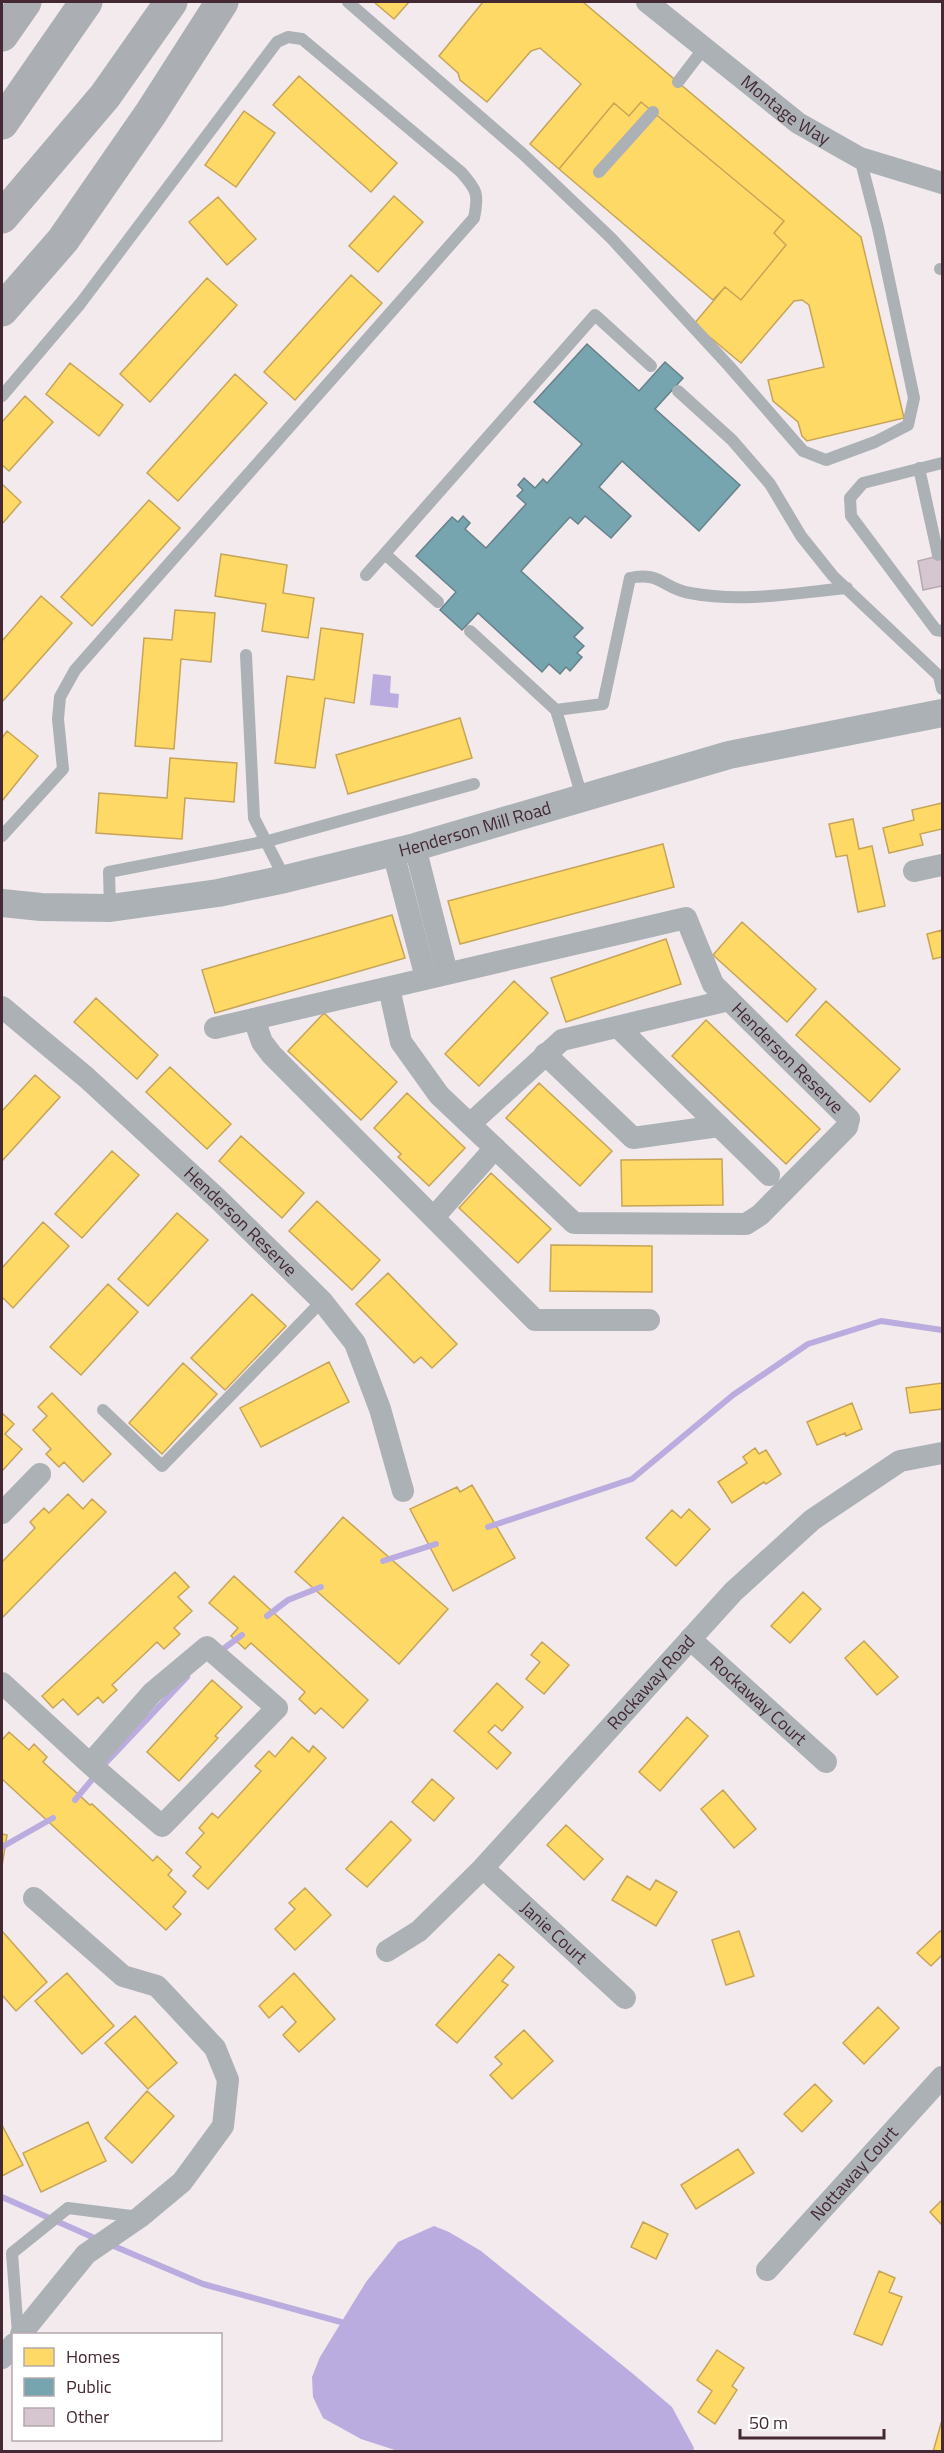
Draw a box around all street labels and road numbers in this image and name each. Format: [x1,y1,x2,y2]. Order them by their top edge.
street label: Montage Way [735,68,836,152]
street label: Henderson Mill Road [396,794,554,864]
street label: Henderson Reserve [726,996,850,1120]
street label: Henderson Reserve [178,1160,304,1283]
street label: Rockaway Road [600,1628,701,1736]
street label: Rockaway Court [704,1649,814,1752]
street label: Janie Court [515,1895,594,1971]
street label: Nottaway Court [804,2119,905,2227]

